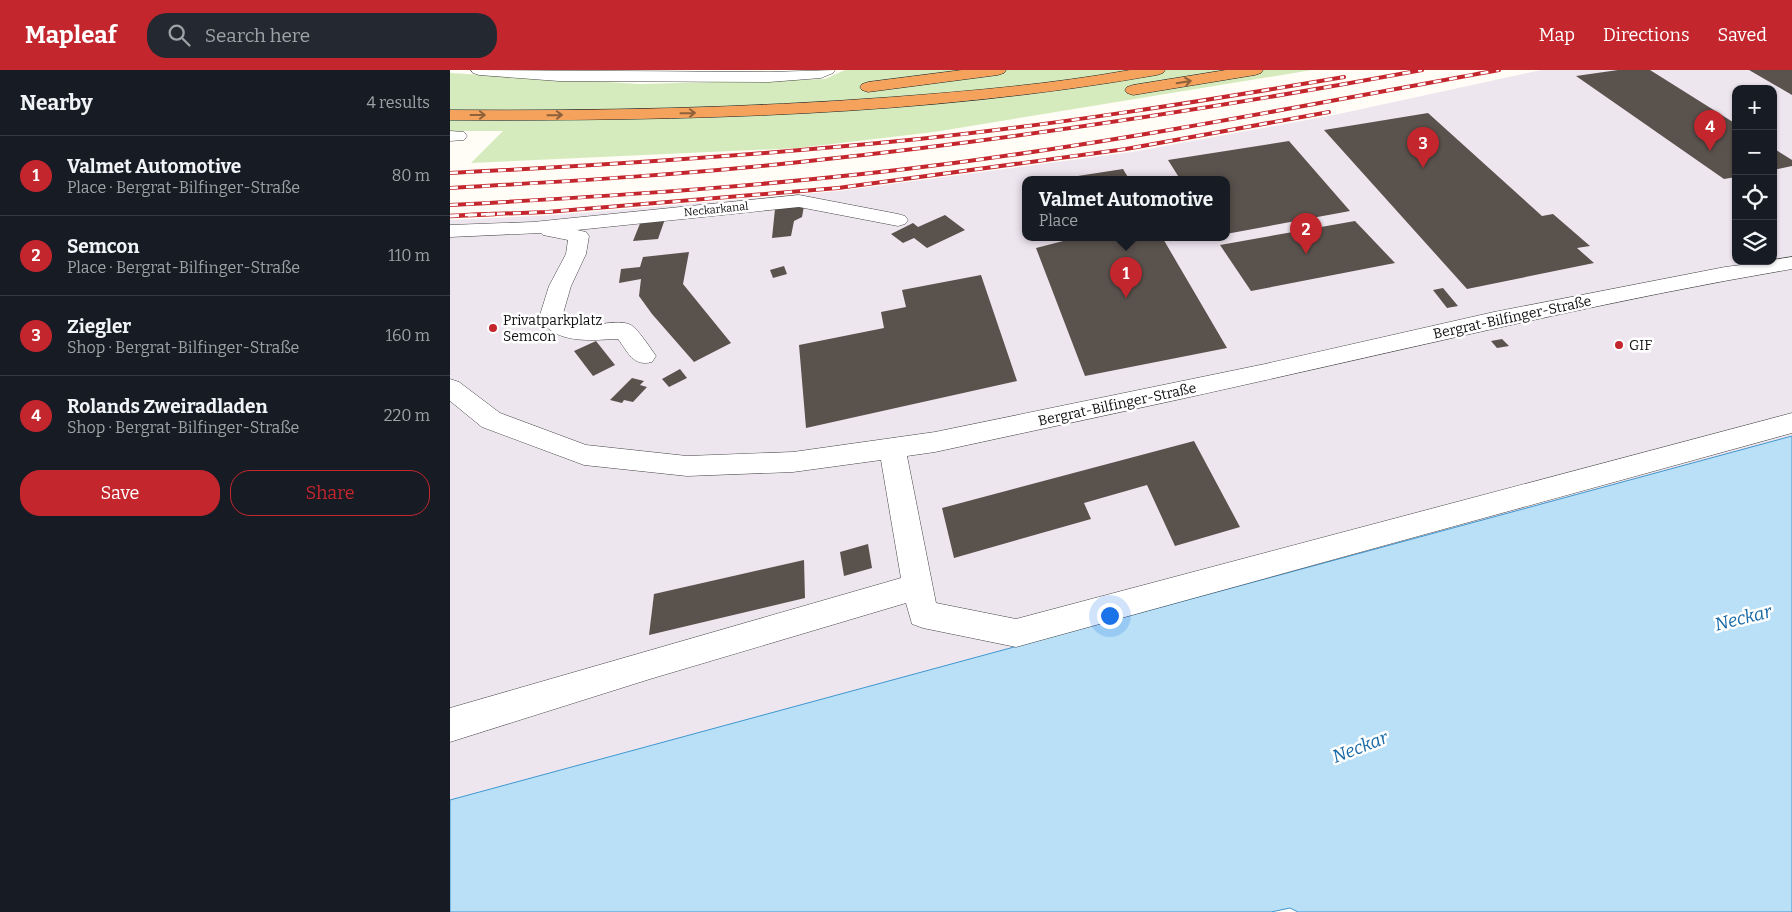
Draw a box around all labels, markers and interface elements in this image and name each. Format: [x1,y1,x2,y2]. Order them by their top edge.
search box [147,13,497,58]
text: Mapleaf [25,21,117,49]
icon: search [165,21,193,49]
text: Search here [205,24,310,47]
text: Map [1539,24,1575,46]
text: Directions [1603,24,1690,46]
text: Saved [1718,24,1767,46]
one-way arrow [1176,77,1192,87]
map controls [1732,85,1777,265]
button: + [1732,85,1777,130]
text: Nearby [20,90,93,116]
text: 4 results [367,93,430,112]
one-way arrow [679,108,695,118]
one-way arrow [470,110,486,120]
one-way arrow [546,110,562,120]
pin: 4 [1694,110,1726,151]
pin: 3 [1407,127,1439,168]
button: − [1732,130,1777,175]
text: Valmet Automotive [67,155,241,178]
text: 1 [33,166,39,185]
text: 80 m [392,166,430,185]
button: locate [1732,175,1777,220]
popup [1022,176,1230,241]
text: Place · Bergrat-Bilfinger-Straße [67,178,300,197]
text: Valmet Automotive [1039,188,1213,211]
street label: Neckarkanal [683,200,749,219]
text: Place [1039,211,1078,230]
pin: 2 [1290,213,1322,254]
button: layers [1732,220,1777,265]
text: Semcon [67,235,140,258]
text: 2 [31,246,41,265]
text: 110 m [388,246,430,265]
pin: 1 [1110,257,1142,298]
text: Place · Bergrat-Bilfinger-Straße [67,258,300,277]
street label: Bergrat-Bilfinger-Straße [1432,292,1593,343]
place label: Privatparkplatz Semcon [503,312,602,345]
text: Ziegler [67,315,131,338]
marker: Privatparkplatz Semcon [487,322,499,334]
text: 3 [31,326,41,345]
text: 160 m [385,326,430,345]
place label: GIF [1629,337,1652,354]
text: Shop · Bergrat-Bilfinger-Straße [67,338,299,357]
marker: GIF [1613,339,1625,351]
street label: Bergrat-Bilfinger-Straße [1037,379,1198,430]
text: Rolands Zweiradladen [67,395,268,418]
text: 4 [31,406,41,425]
text: 220 m [384,406,430,425]
text: Shop · Bergrat-Bilfinger-Straße [67,418,299,437]
button: Save [20,470,220,516]
button: Share [230,470,430,516]
water label: Neckar [1712,600,1774,636]
your location [1097,603,1123,629]
water label: Neckar [1329,726,1392,768]

